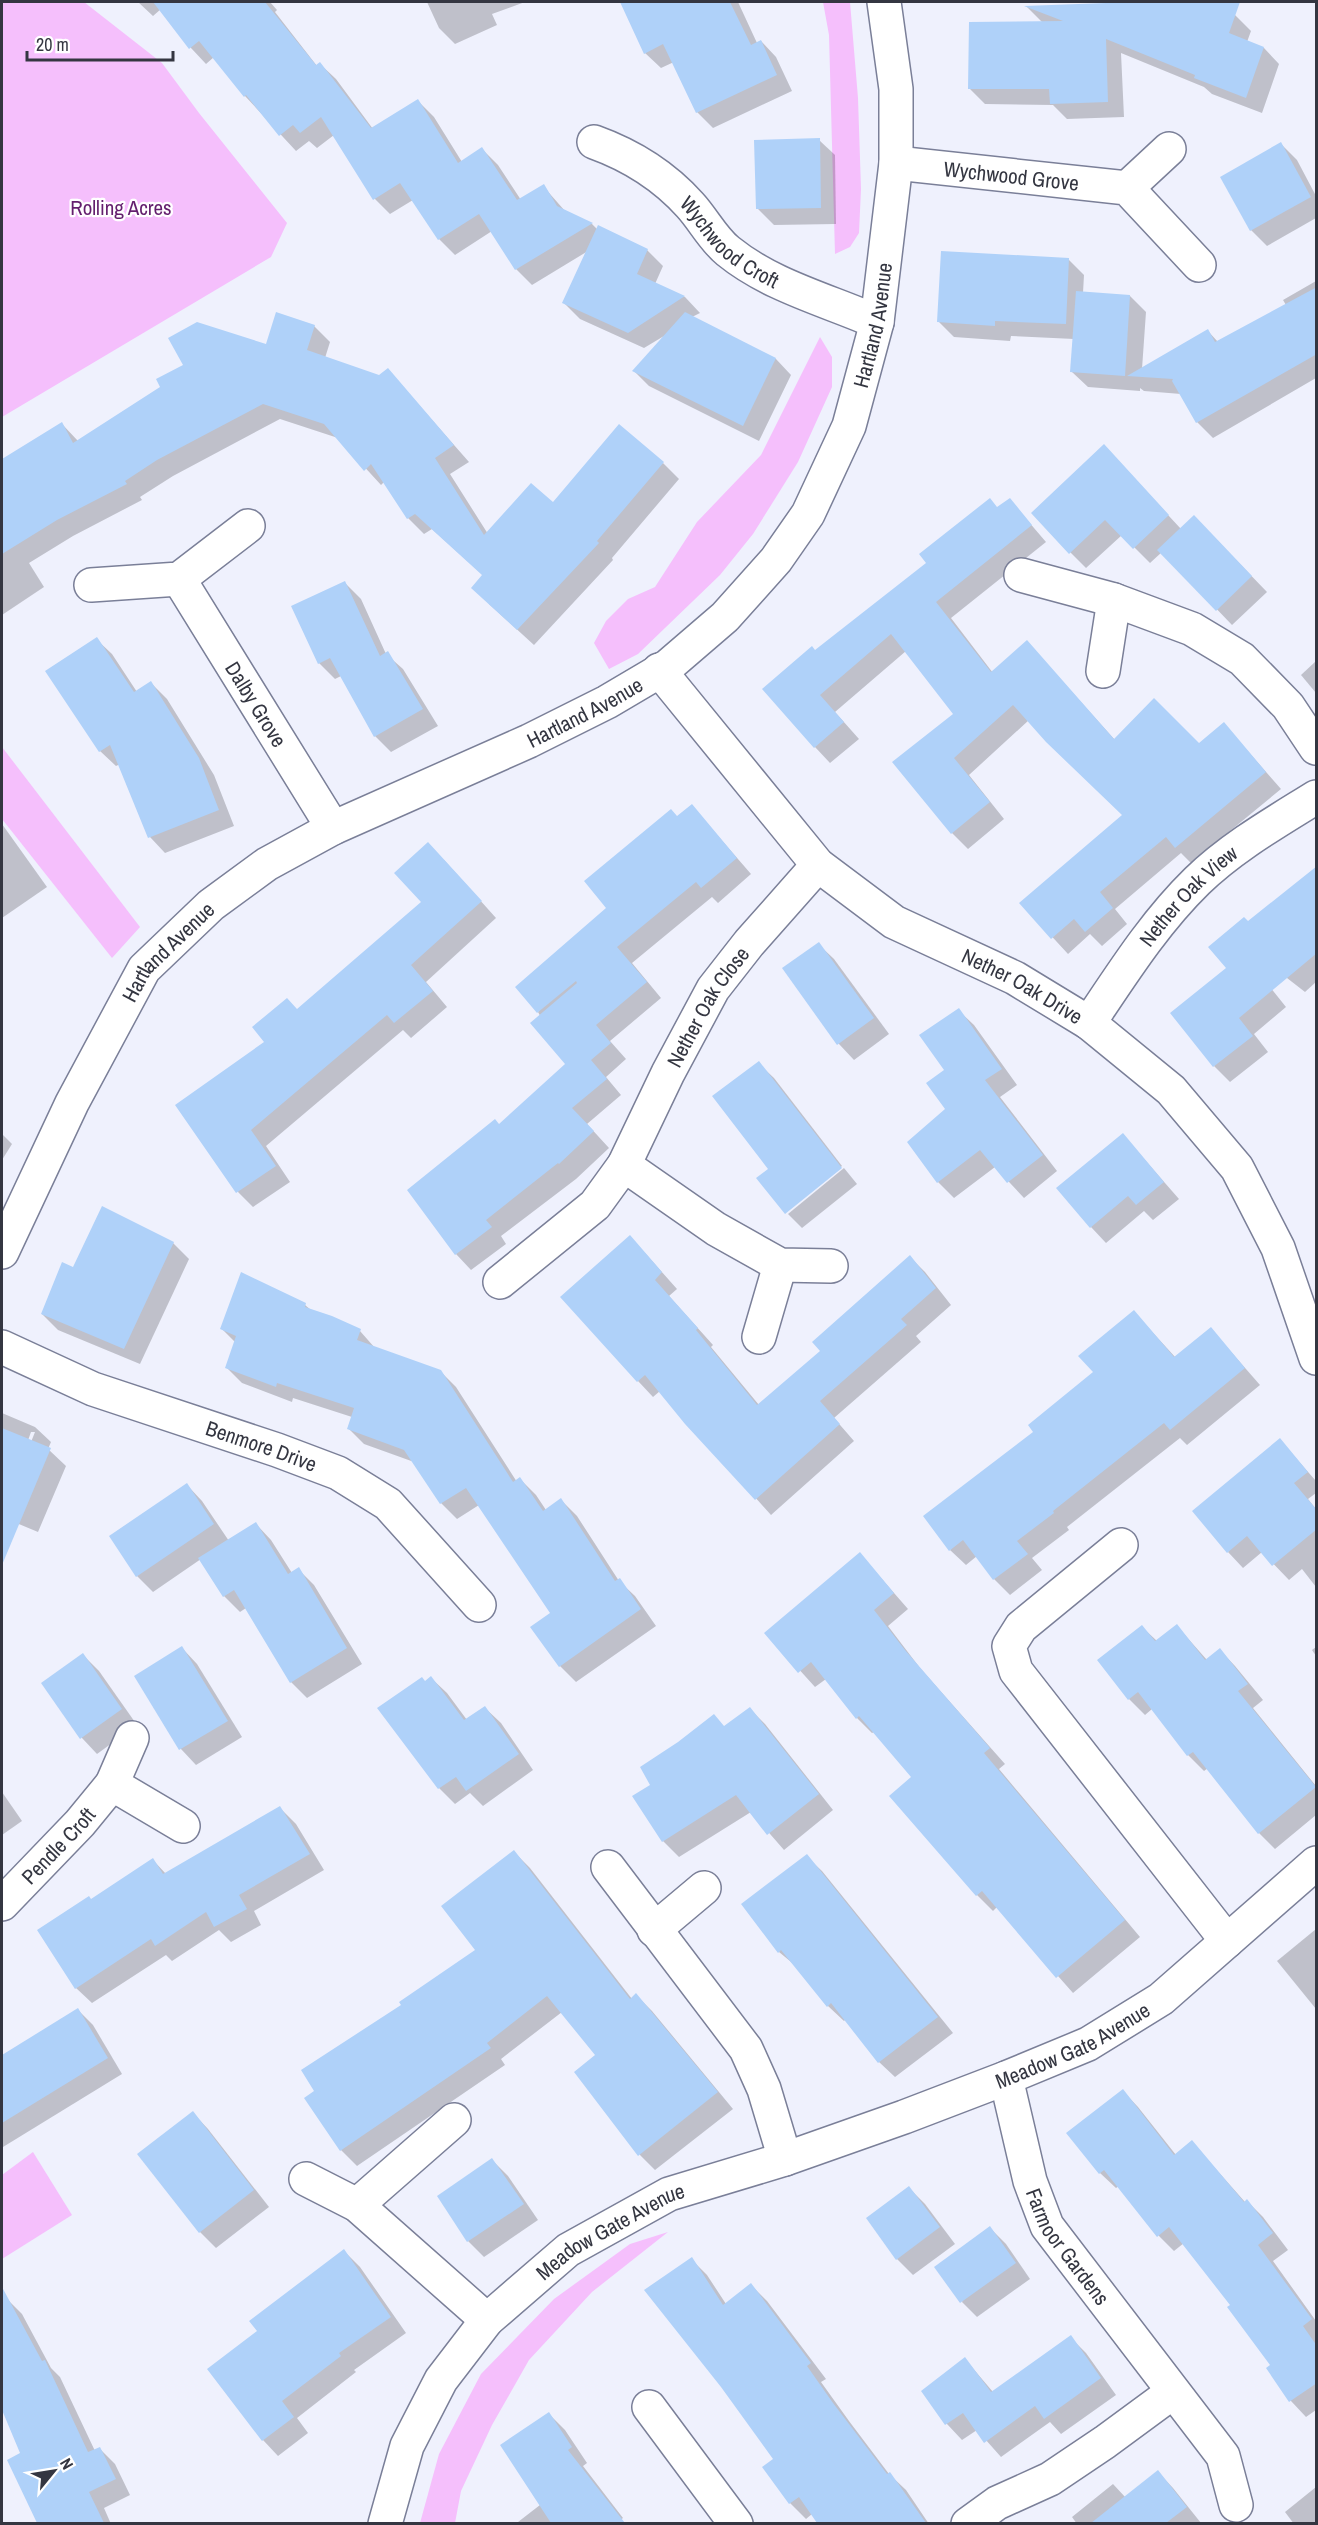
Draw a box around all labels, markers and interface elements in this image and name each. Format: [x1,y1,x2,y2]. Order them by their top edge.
scale bar [27,24,172,62]
text: 20 m [36,32,69,57]
street label: Wychwood Grove [942,154,1080,197]
street label: Wychwood Croft [674,189,784,295]
park label: Rolling Acres [70,193,172,222]
street label: Hartland Avenue [845,261,898,391]
street label: Dalby Grove [219,656,294,752]
street label: Hartland Avenue [522,670,648,754]
street label: Nether Oak View [1132,838,1244,952]
street label: Hartland Avenue [115,895,220,1007]
street label: Nether Oak Close [659,940,756,1072]
street label: Nether Oak Drive [957,941,1088,1030]
street label: Benmore Drive [202,1413,321,1478]
street label: Pendle Croft [15,1801,102,1890]
street label: Meadow Gate Avenue [991,1995,1155,2095]
street label: Meadow Gate Avenue [529,2176,688,2286]
street label: Farmoor Gardens [1020,2184,1117,2311]
north arrow [24,2441,84,2501]
text: N [55,2454,79,2473]

